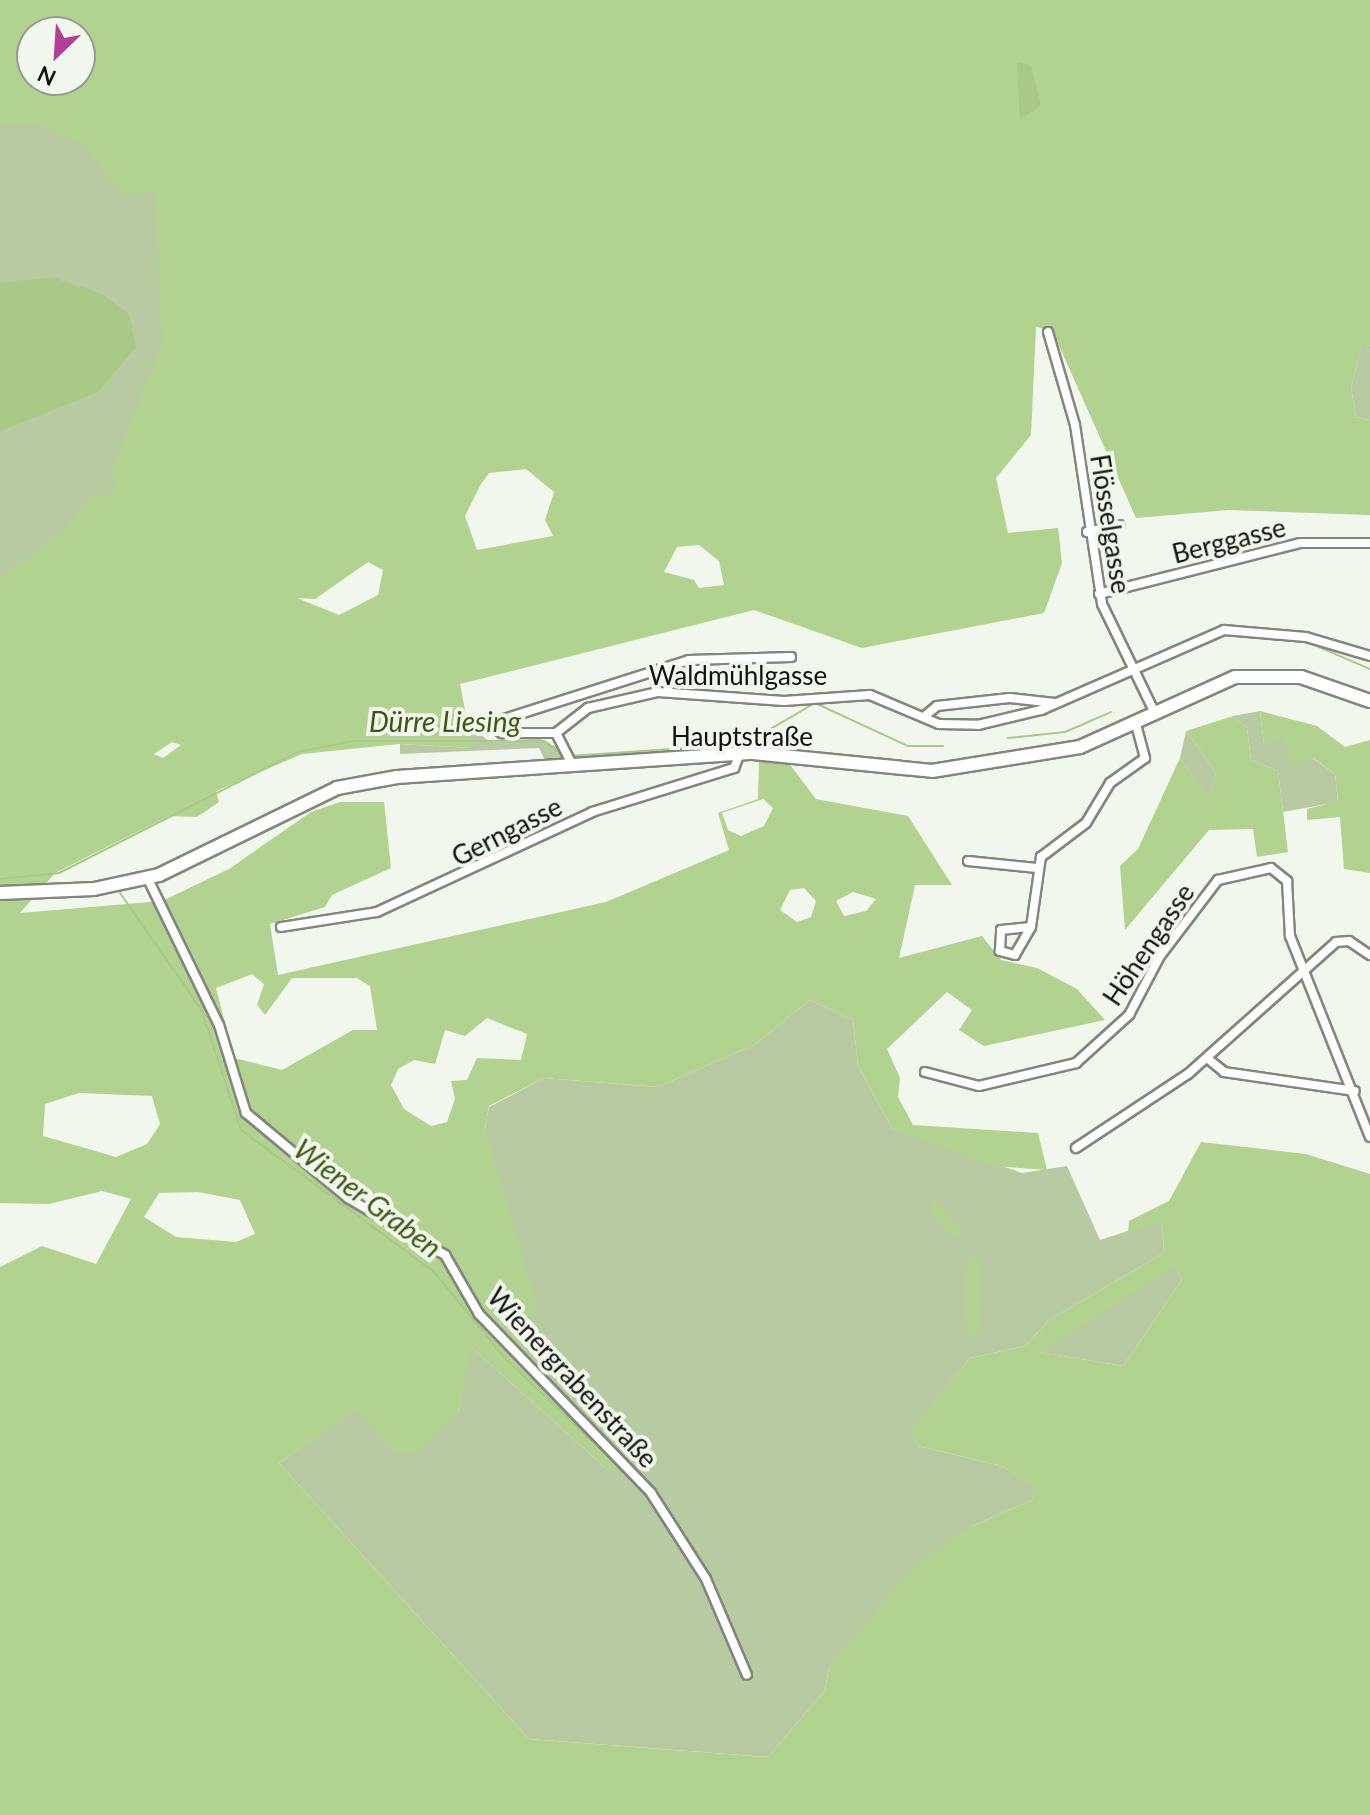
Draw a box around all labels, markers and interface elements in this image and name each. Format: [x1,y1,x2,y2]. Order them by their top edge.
north arrow [16,16,96,96]
text: N [33,61,60,92]
street label: Flösselgasse [1084,452,1136,596]
street label: Berggasse [1169,512,1289,570]
street label: Waldmühlgasse [649,660,827,692]
water label: Dürre Liesing [369,704,521,738]
street label: Hauptstraße [671,721,813,753]
street label: Gerngasse [447,791,567,873]
street label: Höhengasse [1097,878,1201,1012]
water label: Wiener Graben [288,1132,448,1264]
street label: Wienergrabenstraße [481,1282,663,1474]

